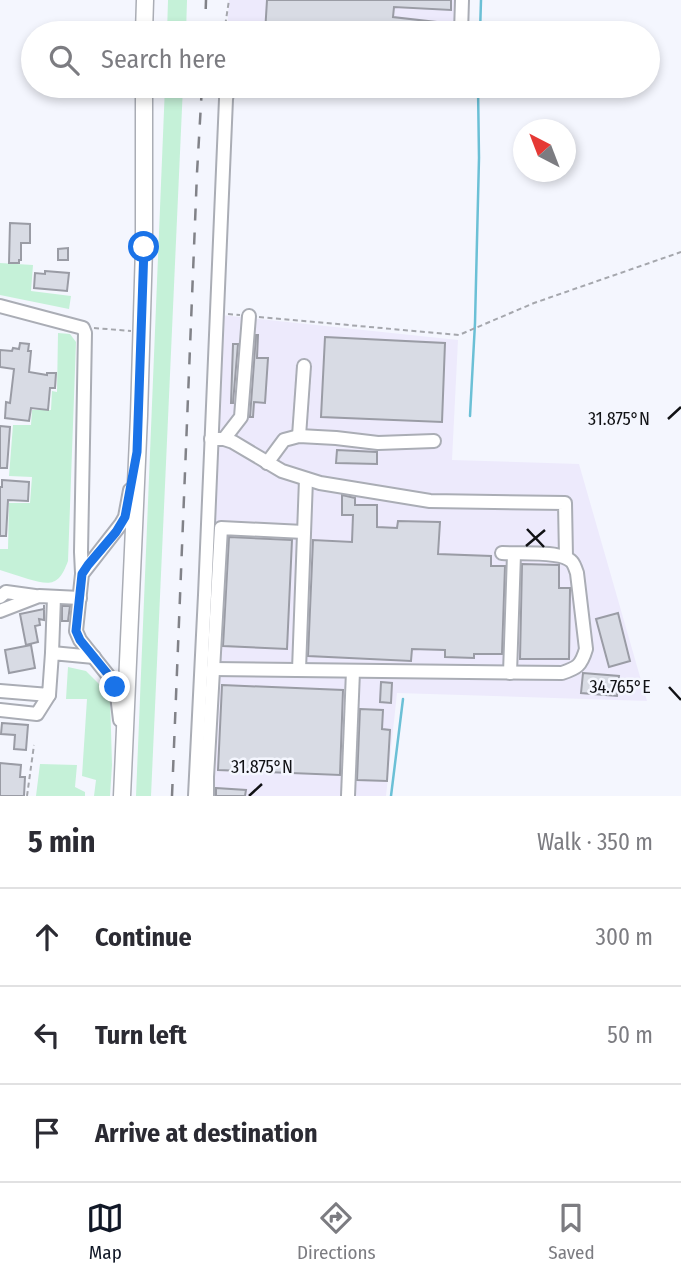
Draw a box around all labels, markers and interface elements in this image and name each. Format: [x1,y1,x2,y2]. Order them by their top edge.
search box [21,21,660,98]
icon: search [45,41,83,79]
text: Search here [101,44,226,75]
north arrow [513,119,576,182]
route start [128,231,159,262]
text: 31.875°N [588,408,650,430]
route end [99,671,130,702]
text: 34.765°E [589,676,651,698]
text: 31.875°N [231,756,293,778]
text: 5 min [28,824,95,860]
text: Walk · 350 m [537,828,653,856]
icon: ahead [28,918,66,956]
text: Continue [95,922,192,953]
text: 300 m [596,923,653,951]
icon: left [28,1016,66,1054]
text: Turn left [95,1020,187,1051]
text: 50 m [607,1021,653,1049]
icon: arrive [28,1114,66,1152]
text: Arrive at destination [95,1118,318,1149]
tab: Map [86,1199,124,1264]
tab: Directions [297,1199,376,1264]
tab: Saved [548,1199,595,1264]

